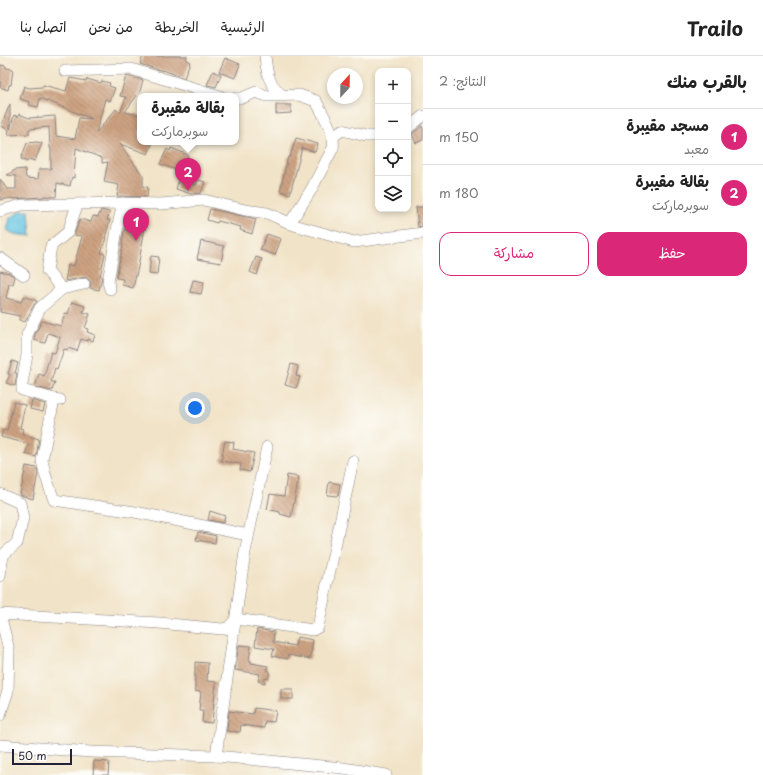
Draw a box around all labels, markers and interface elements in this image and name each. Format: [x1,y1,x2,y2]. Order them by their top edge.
text: Trailo [687,14,743,42]
text: اتصل بنا [20,16,66,37]
text: من نحن [88,16,133,37]
text: الخريطة [155,16,199,37]
text: الرئيسية [221,16,265,37]
north arrow [327,68,363,104]
map controls [375,68,411,212]
button: + [375,68,411,104]
text: بالقرب منك [667,68,747,94]
text: النتائج: 2 [439,71,486,90]
popup [137,93,239,145]
text: بقالة مقيبرة [151,95,225,118]
button: − [375,104,411,140]
text: مسجد مقيبرة [626,113,709,136]
text: سوبرماركت [151,121,208,140]
text: 150 m [439,127,479,146]
text: 1 [731,127,737,146]
text: معبد [684,139,709,158]
button: locate [375,140,411,176]
pin: 2 [175,158,201,191]
text: بقالة مقيبرة [635,169,709,192]
button: layers [375,176,411,212]
text: 180 m [439,183,479,202]
text: 2 [729,183,739,202]
text: سوبرماركت [652,195,709,214]
pin: 1 [123,208,149,241]
button: مشاركة [439,232,589,276]
button: حفظ [597,232,747,276]
your location [185,398,205,418]
scale bar [12,747,72,766]
text: 50 m [18,747,47,764]

